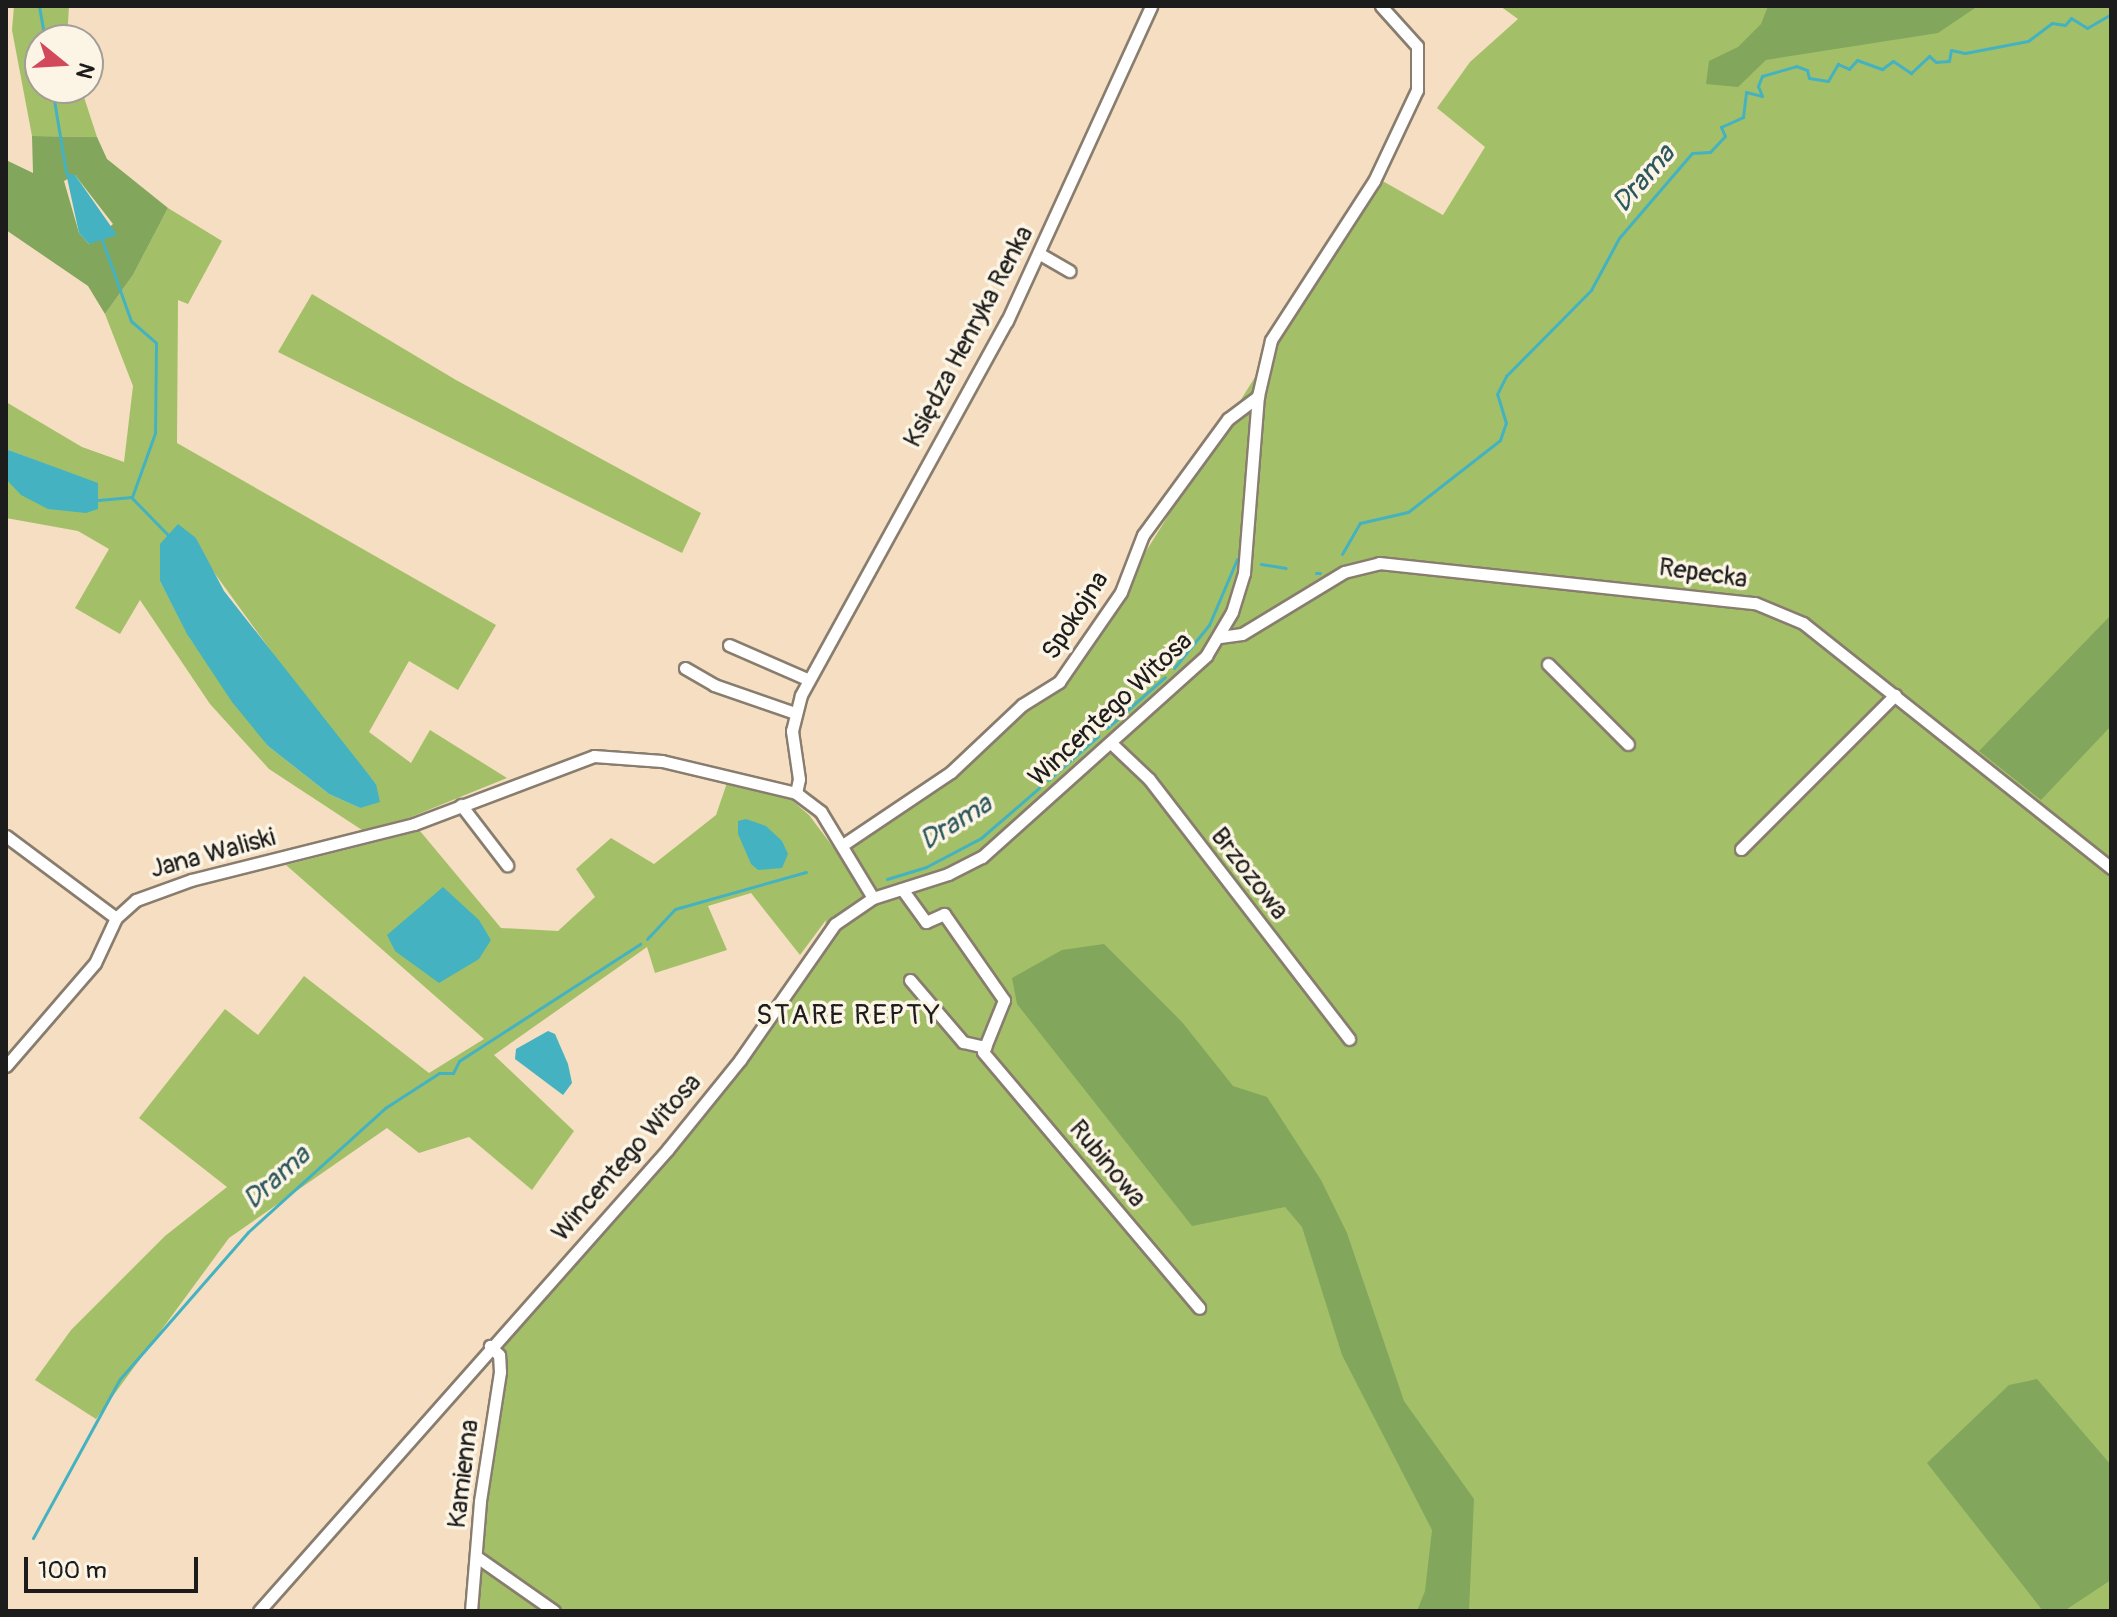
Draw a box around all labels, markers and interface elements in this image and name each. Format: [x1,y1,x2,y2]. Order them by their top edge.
north arrow [24,24,104,104]
text: N [69,59,101,82]
water label: Drama [1606,138,1682,220]
street label: Księdza Henryka Renka [897,221,1041,453]
street label: Repecka [1657,552,1749,596]
street label: Spokojna [1036,566,1116,666]
street label: Wincentego Witosa [1023,626,1199,794]
water label: Drama [914,788,998,858]
street label: Jana Waliski [147,822,279,886]
street label: Brzozowa [1203,822,1295,926]
district label: STARE REPTY [756,999,942,1033]
street label: Wincentego Witosa [546,1068,708,1248]
street label: Rubinowa [1062,1114,1152,1214]
water label: Drama [237,1139,317,1217]
street label: Kamienna [442,1418,486,1530]
scale bar [28,1541,202,1591]
text: 100 m [38,1556,107,1585]

